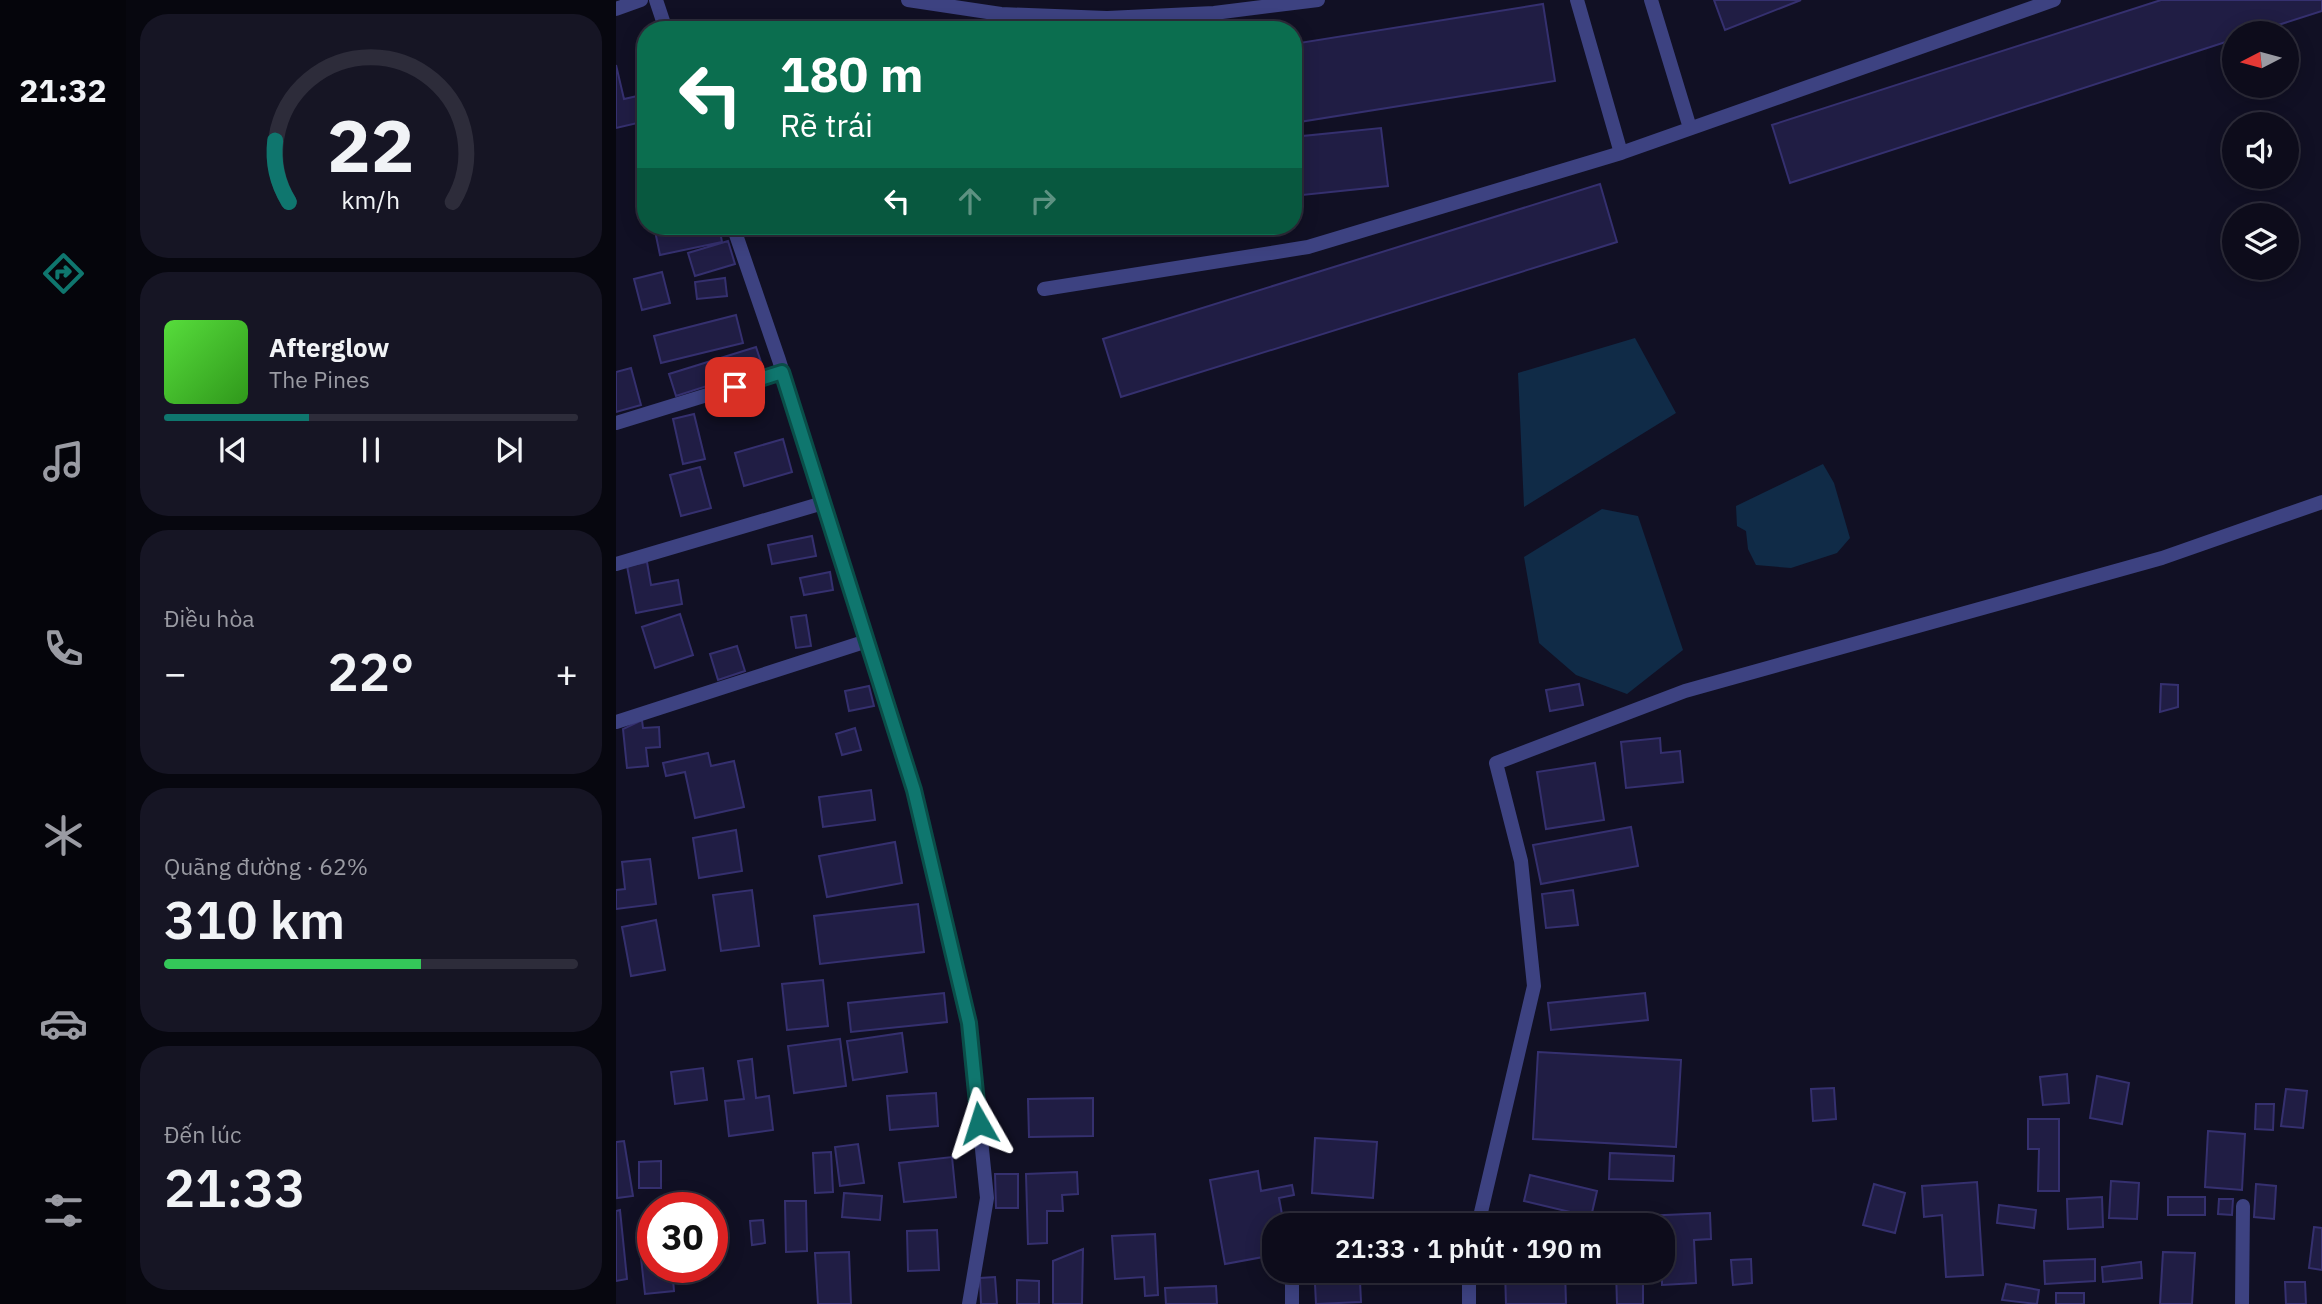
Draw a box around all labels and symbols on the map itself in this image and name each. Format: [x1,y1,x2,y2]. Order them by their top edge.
north arrow [2222,21,2300,98]
pin [705,357,765,417]
position arrow [942,1086,1016,1160]
speed limit sign: 30 [637,1192,728,1283]

